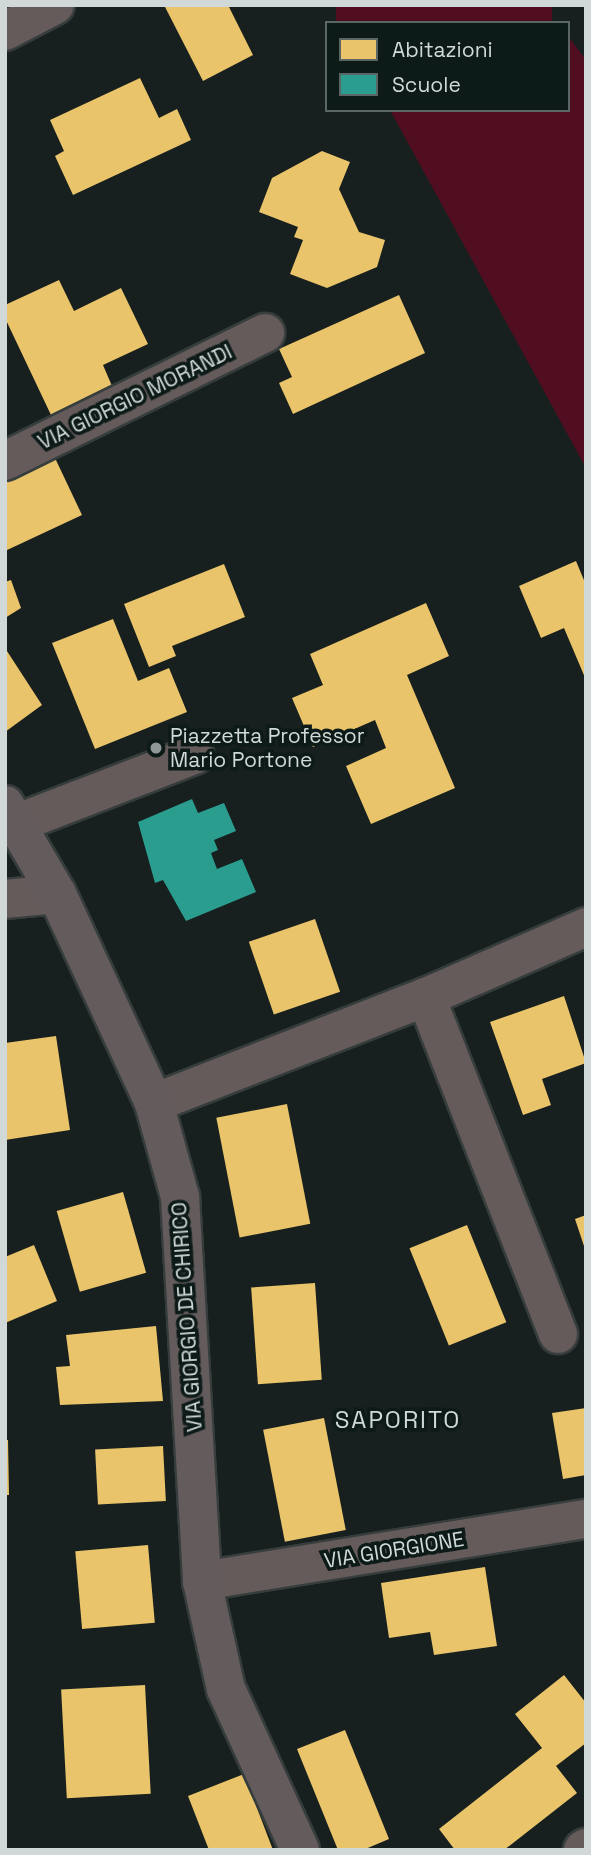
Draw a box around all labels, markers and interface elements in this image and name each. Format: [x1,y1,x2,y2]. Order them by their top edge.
legend [325,21,570,112]
text: Abitazioni [392,36,493,63]
text: Scuole [392,71,461,98]
street label: VIA GIORGIO MORANDI [34,339,236,455]
place label: Piazzetta Professor Mario Portone [170,723,365,773]
marker: Piazzetta Professor Mario Portone [148,740,164,756]
street label: VIA GIORGIO DE CHIRICO [166,1201,208,1433]
district label: SAPORITO [336,1406,460,1434]
street label: VIA GIORGIONE [322,1526,466,1574]

